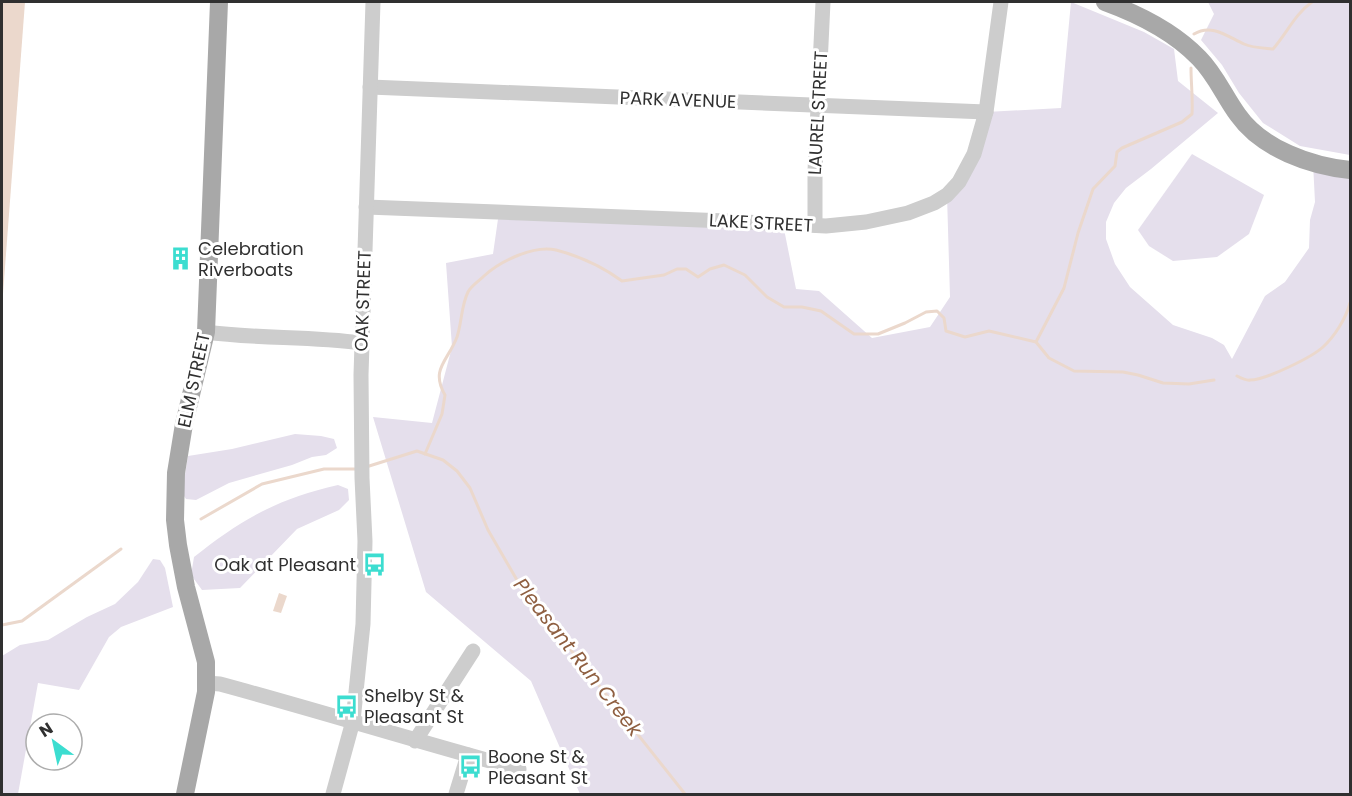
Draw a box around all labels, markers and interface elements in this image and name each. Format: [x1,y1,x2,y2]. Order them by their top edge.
street label: LAUREL STREET [802,50,833,176]
street label: PARK AVENUE [619,85,737,114]
street label: LAKE STREET [708,207,814,238]
place label: Celebration Riverboats [198,236,304,282]
building icon: Celebration Riverboats [167,246,193,272]
street label: OAK STREET [348,250,377,352]
street label: ELM STREET [171,330,216,430]
place label: Oak at Pleasant [214,552,356,577]
bus stop icon: Oak at Pleasant [361,552,387,578]
water label: Pleasant Run Creek [507,572,650,743]
place label: Shelby St & Pleasant St [364,683,465,729]
bus stop icon: Shelby St & Pleasant St [333,693,359,719]
north arrow [24,712,84,772]
text: N [35,717,57,743]
place label: Boone St & Pleasant St [488,744,588,790]
bus stop icon: Boone St & Pleasant St [457,754,483,780]

